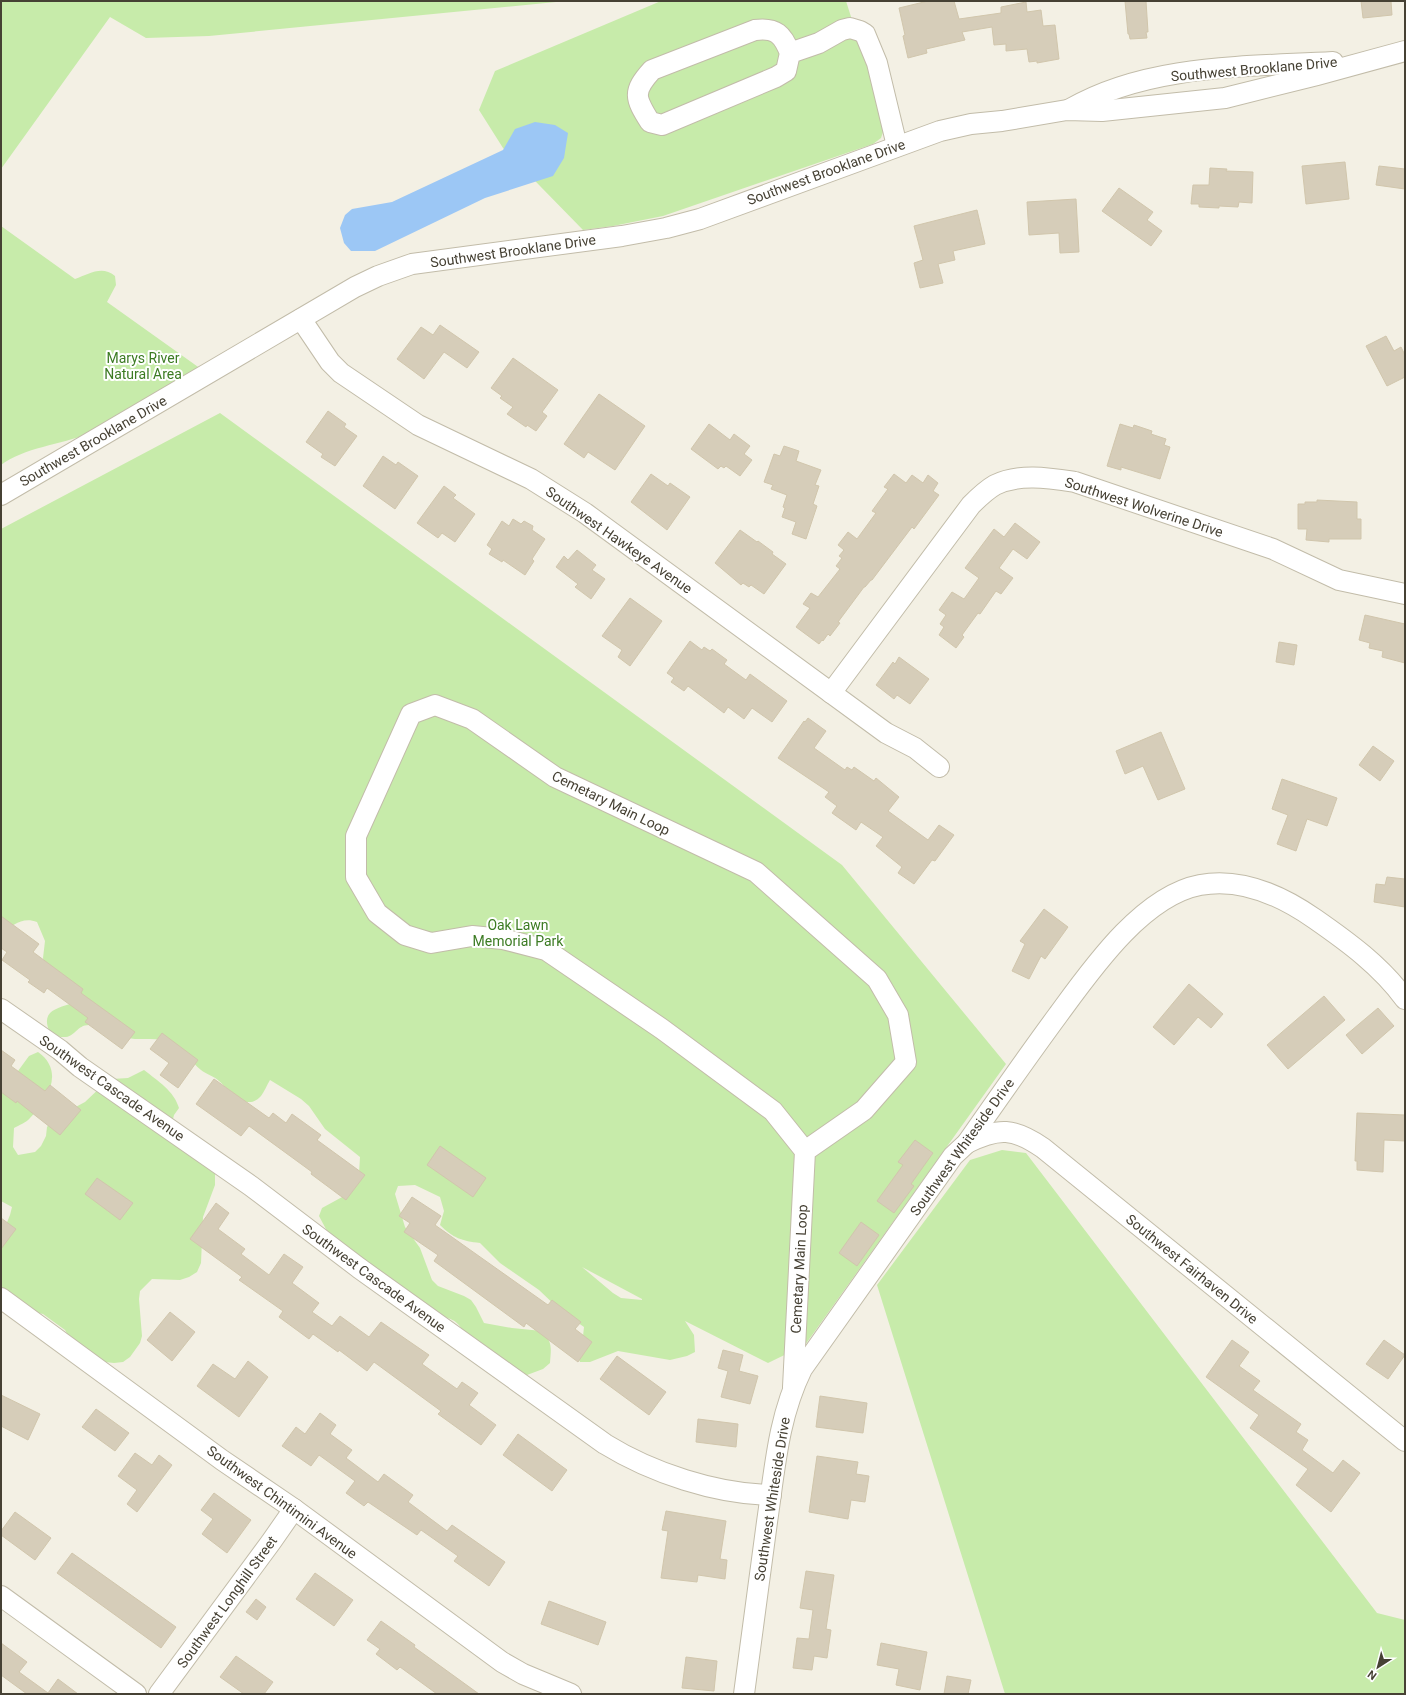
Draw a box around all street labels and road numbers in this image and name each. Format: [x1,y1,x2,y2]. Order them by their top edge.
street label: Southwest Brooklane Drive [1170,54,1338,84]
street label: Southwest Brooklane Drive [745,136,907,208]
street label: Southwest Brooklane Drive [429,231,597,271]
street label: Southwest Brooklane Drive [17,392,169,490]
street label: Southwest Wolverine Drive [1063,474,1225,540]
street label: Southwest Hawkeye Avenue [543,483,695,597]
street label: Cemetary Main Loop [549,767,673,839]
street label: Southwest Cascade Avenue [37,1032,187,1144]
street label: Southwest Whiteside Drive [907,1075,1017,1219]
street label: Cemetary Main Loop [788,1204,810,1334]
street label: Southwest Fairhaven Drive [1123,1211,1261,1327]
street label: Southwest Cascade Avenue [299,1221,449,1335]
street label: Southwest Whiteside Drive [751,1416,793,1582]
street label: Southwest Chintimini Avenue [204,1442,360,1562]
street label: Southwest Longhill Street [174,1533,280,1671]

